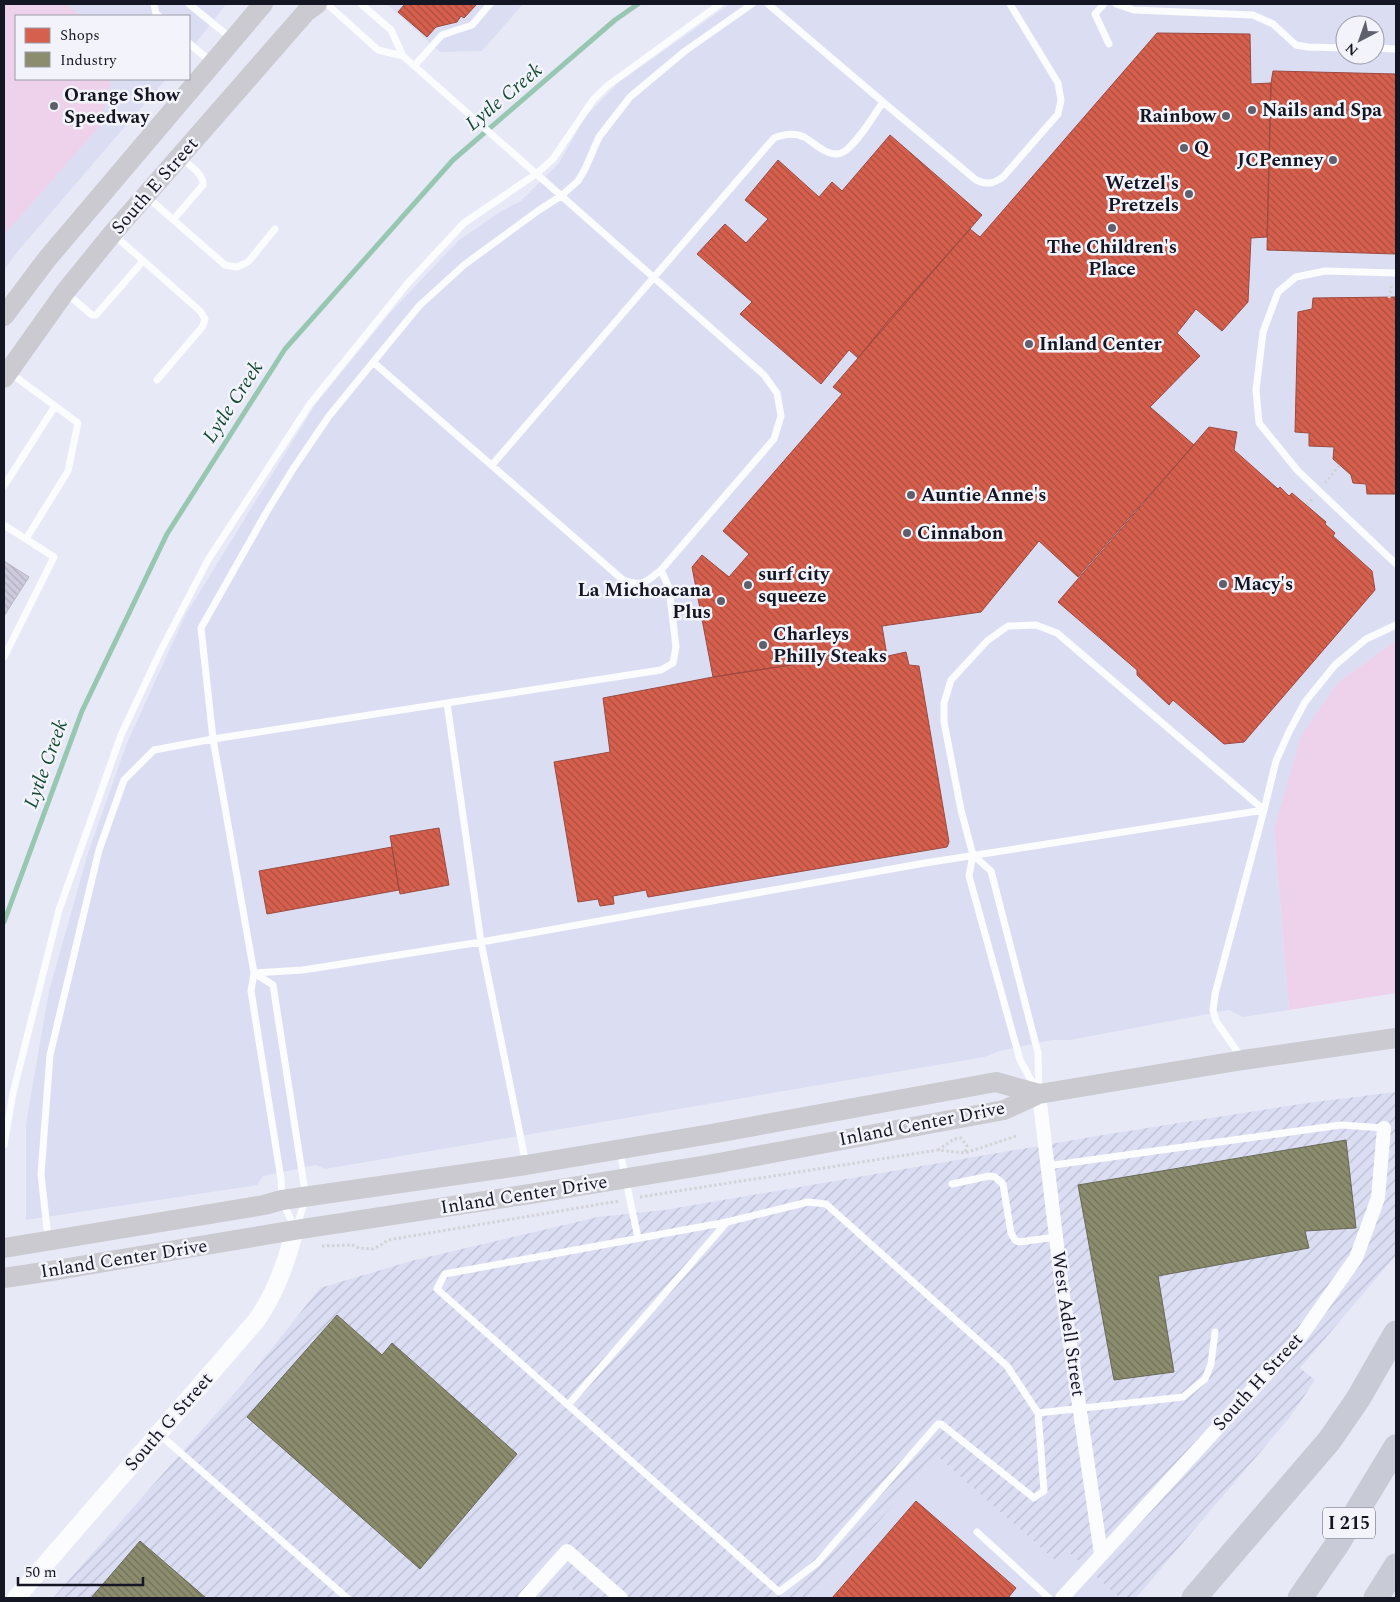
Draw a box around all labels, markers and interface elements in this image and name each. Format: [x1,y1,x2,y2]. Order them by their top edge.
legend [15,15,190,80]
north arrow [1335,15,1385,65]
text: Shops [60,24,100,47]
text: N [1341,38,1363,61]
text: Industry [60,49,117,72]
water label: Lytle Creek [459,55,550,138]
place label: Orange Show Speedway [64,81,181,132]
place label: Nails and Spa [1262,96,1382,125]
marker: Orange Show Speedway [48,100,60,112]
place label: Rainbow [1139,102,1217,131]
marker: Nails and Spa [1246,104,1258,116]
marker: Rainbow [1220,110,1232,122]
street label: South E Street [104,131,206,241]
place label: Q [1194,134,1210,163]
marker: Q [1178,142,1190,154]
place label: JCPenney [1237,146,1324,175]
marker: JCPenney [1327,154,1339,166]
place label: Wetzel's Pretzels [1105,169,1179,220]
marker: Wetzel's Pretzels [1183,188,1195,200]
marker: The Children's Place [1106,222,1118,234]
place label: The Children's Place [1047,233,1177,284]
place label: Inland Center [1039,330,1162,359]
marker: Inland Center [1023,338,1035,350]
water label: Lytle Creek [195,354,271,449]
place label: Auntie Anne's [921,481,1047,510]
marker: Auntie Anne's [905,489,917,501]
place label: Cinnabon [917,519,1004,548]
marker: Cinnabon [901,527,913,539]
place label: surf city squeeze [758,560,830,611]
place label: Macy's [1233,570,1293,599]
place label: La Michoacana Plus [577,576,711,627]
marker: Macy's [1217,578,1229,590]
marker: surf city squeeze [742,579,754,591]
marker: La Michoacana Plus [715,595,727,607]
place label: Charleys Philly Steaks [773,620,887,671]
marker: Charleys Philly Steaks [757,639,769,651]
water label: Lytle Creek [16,715,76,813]
street label: Inland Center Drive [836,1094,1008,1154]
street label: Inland Center Drive [438,1167,610,1223]
street label: Inland Center Drive [38,1231,210,1287]
street label: West Adell Street [1043,1249,1093,1399]
street label: South H Street [1206,1326,1310,1438]
street label: South G Street [118,1366,221,1478]
road number: I 215 [1323,1508,1375,1539]
scale bar [18,1554,142,1586]
text: 50 m [25,1561,57,1584]

